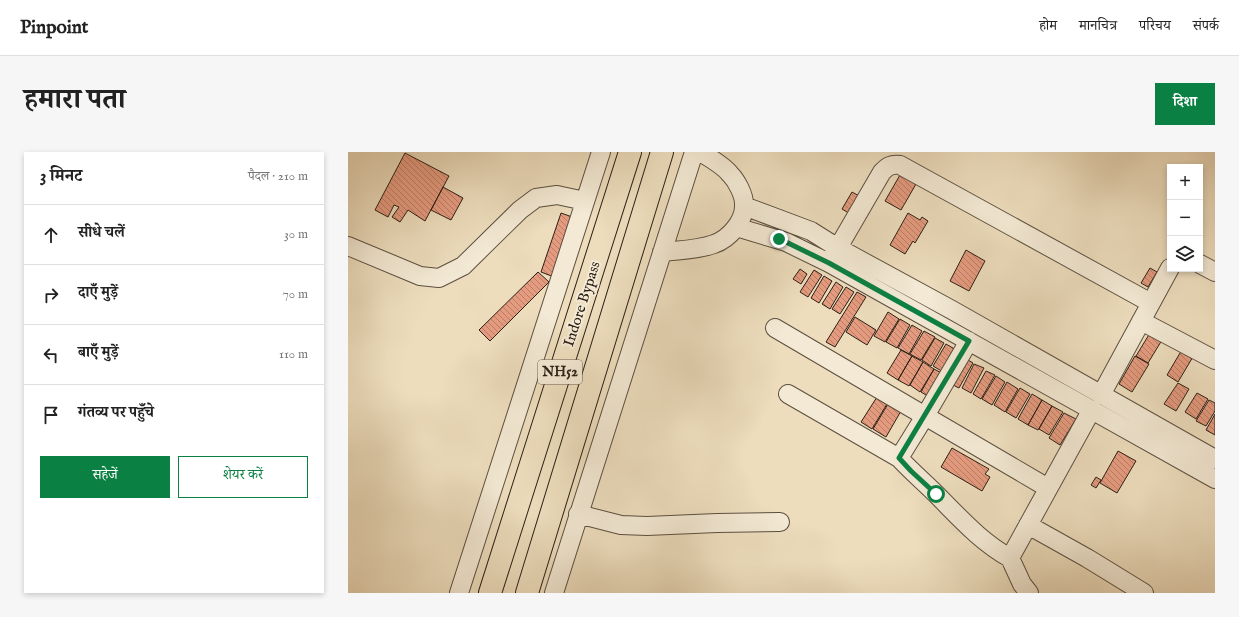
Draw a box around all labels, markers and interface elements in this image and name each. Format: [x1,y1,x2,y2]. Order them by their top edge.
text: Pinpoint [20,16,88,40]
text: होम [1039,17,1057,35]
text: मानचित्र [1079,17,1117,35]
text: परिचय [1139,17,1171,35]
text: संपर्क [1193,17,1219,35]
text: हमारा पता [24,83,125,118]
button: दिशा [1155,83,1215,125]
map controls [1167,164,1203,272]
button: + [1167,164,1203,200]
text: 3 मिनट [40,166,82,187]
text: पैदल · 210 m [248,168,308,185]
button: − [1167,200,1203,236]
text: सीधे चलें [78,223,125,242]
icon: ahead [40,224,62,246]
text: 30 m [284,226,308,243]
route end [770,230,788,248]
button: layers [1167,236,1203,272]
street label: Indore Bypass [559,259,605,349]
text: दाएँ मुड़ें [78,283,118,302]
icon: right [40,284,62,306]
text: 70 m [283,286,308,303]
text: बाएँ मुड़ें [78,343,118,362]
icon: left [40,344,62,366]
text: 110 m [279,346,308,363]
road number: NH52 [538,360,582,384]
text: गंतव्य पर पहुँचे [78,403,154,422]
icon: arrive [40,404,62,426]
button: सहेजें [40,456,170,498]
button: शेयर करें [178,456,308,498]
route start [927,485,945,503]

